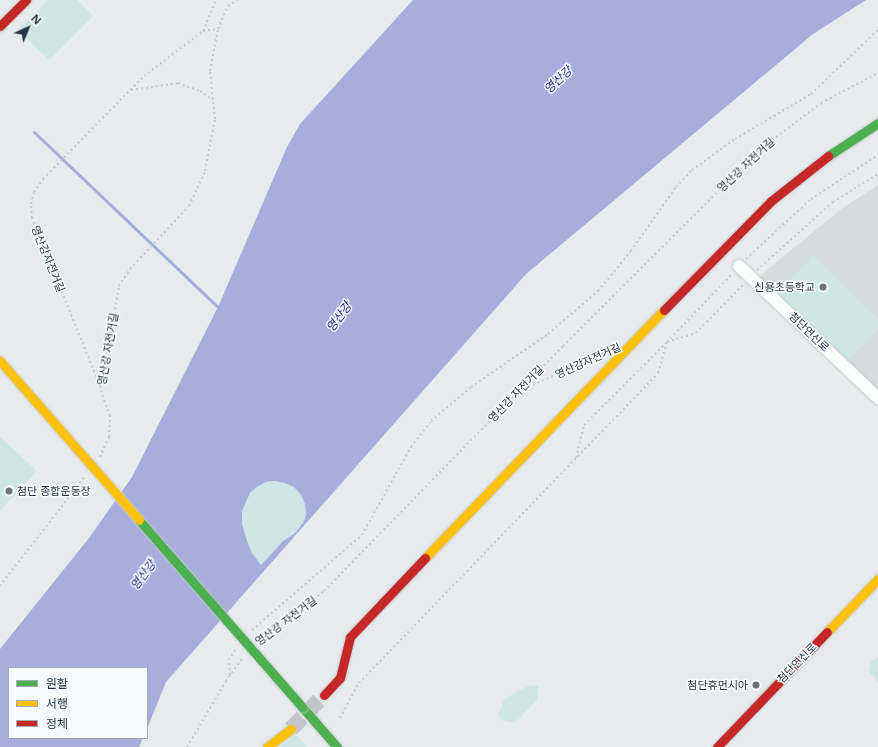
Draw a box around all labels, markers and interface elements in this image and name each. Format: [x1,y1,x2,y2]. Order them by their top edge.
north arrow [8,8,48,48]
text: N [28,10,45,28]
water label: 영산강 [541,63,575,97]
street label: 영산강 자전거길 [715,135,777,195]
street label: 영산강자전거길 [29,224,67,294]
place label: 신용초등학교 [754,280,815,294]
marker: 신용초등학교 [818,282,828,292]
water label: 영산강 [323,299,355,335]
street label: 첨단연신로 [786,310,832,354]
street label: 영산강 자전거길 [95,312,121,386]
street label: 영산강자전거길 [553,341,623,381]
street label: 영산강 자전거길 [486,363,546,425]
place label: 첨단 종합운동장 [17,484,91,498]
marker: 첨단 종합운동장 [4,486,14,496]
water label: 영산강 [127,557,159,593]
street label: 영산강 자전거길 [253,594,319,648]
street label: 첨단연신로 [775,640,819,686]
legend [8,667,148,739]
text: 원활 [46,675,68,692]
place label: 첨단휴먼시아 [687,678,748,692]
marker: 첨단휴먼시아 [751,680,761,690]
text: 서행 [46,695,68,712]
text: 정체 [46,715,68,732]

